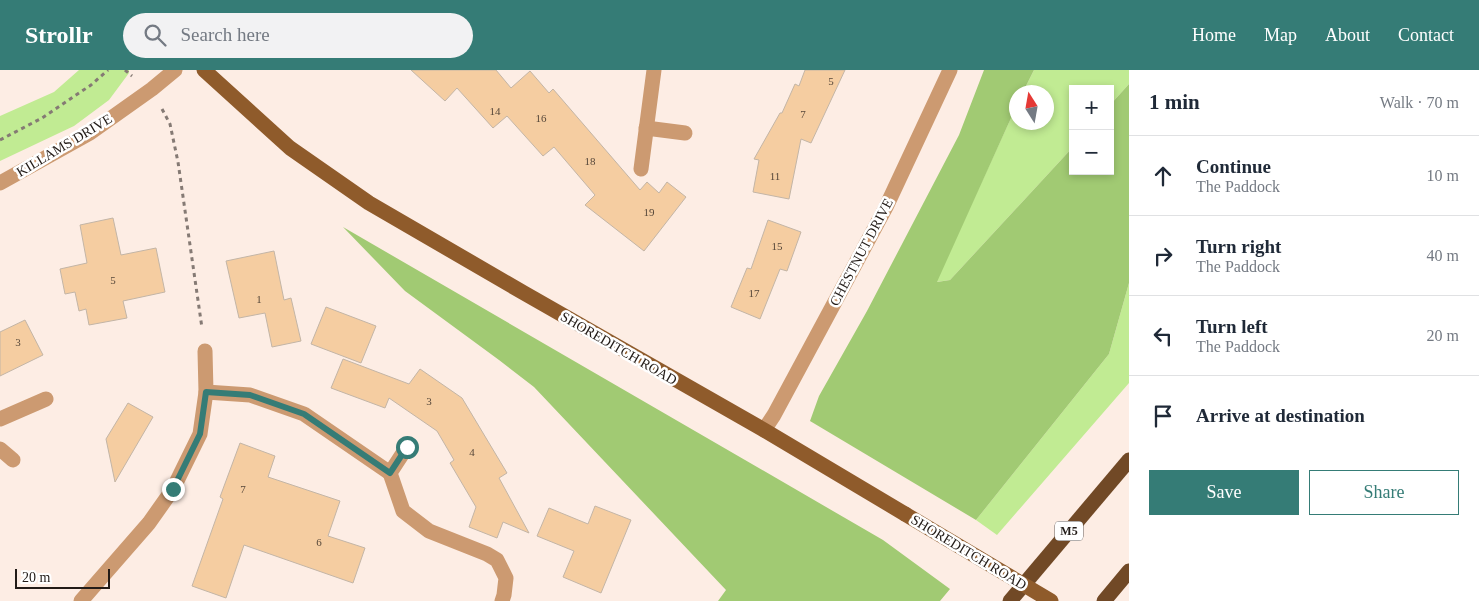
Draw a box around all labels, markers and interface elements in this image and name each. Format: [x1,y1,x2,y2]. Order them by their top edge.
search box [123,13,473,58]
icon: search [141,21,169,49]
text: Strollr [25,22,93,48]
text: Search here [181,24,270,45]
text: Home [1192,25,1236,45]
text: Map [1264,25,1297,45]
text: About [1325,25,1370,45]
text: Contact [1398,25,1454,45]
house number: 5 [828,75,834,87]
north arrow [1009,85,1054,130]
map controls [1069,85,1114,175]
button: + [1069,85,1114,130]
text: 1 min [1149,90,1200,114]
text: Walk · 70 m [1380,94,1459,111]
house number: 14 [490,105,501,117]
house number: 7 [800,108,806,120]
street label: KILLAMS DRIVE [14,111,115,180]
house number: 16 [536,112,547,124]
button: − [1069,130,1114,175]
house number: 18 [585,155,596,167]
text: Continue [1196,156,1271,177]
icon: ahead [1149,162,1177,190]
text: 10 m [1427,167,1459,184]
house number: 11 [770,170,780,182]
text: The Paddock [1196,178,1280,195]
street label: CHESTNUT DRIVE [827,196,896,308]
house number: 19 [644,206,655,218]
text: Turn right [1196,236,1281,257]
house number: 15 [772,240,783,252]
icon: right [1149,242,1177,270]
text: 40 m [1427,247,1459,264]
text: The Paddock [1196,258,1280,275]
house number: 5 [110,274,116,286]
house number: 17 [749,287,760,299]
house number: 1 [256,293,262,305]
street label: SHOREDITCH ROAD [558,309,680,388]
text: Turn left [1196,316,1268,337]
icon: left [1149,322,1177,350]
text: 20 m [1427,327,1459,344]
house number: 3 [15,336,21,348]
text: The Paddock [1196,338,1280,355]
house number: 3 [426,395,432,407]
icon: arrive [1149,402,1177,430]
text: Arrive at destination [1196,405,1365,426]
route start [396,436,419,459]
house number: 4 [469,446,475,458]
button: Save [1149,470,1299,515]
button: Share [1309,470,1459,515]
route end [162,478,185,501]
house number: 7 [240,483,246,495]
street label: SHOREDITCH ROAD [908,512,1029,593]
road number: M5 [1055,522,1083,541]
house number: 6 [316,536,322,548]
scale bar [15,566,110,589]
text: 20 m [22,570,50,585]

